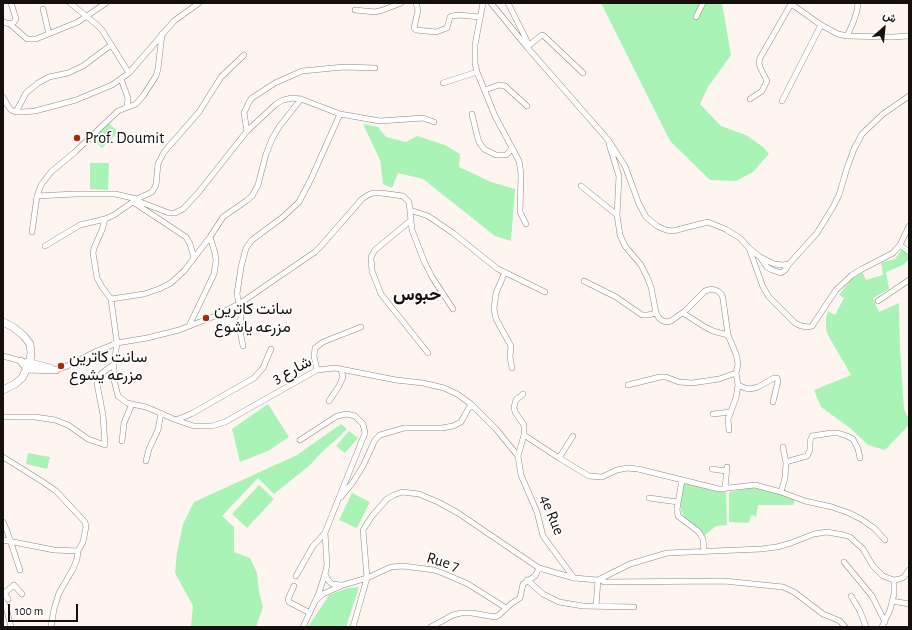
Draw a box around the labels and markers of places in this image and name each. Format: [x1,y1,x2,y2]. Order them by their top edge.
place label: Prof. Doumit [85,128,164,148]
marker: Prof. Doumit [72,133,82,143]
place label: سانت كاترين مزرعه ياشوع [214,299,292,337]
marker: سانت كاترين مزرعه ياشوع [201,313,211,323]
place label: سانت كاترين مزرعه يشوع [69,347,147,385]
marker: سانت كاترين مزرعه يشوع [56,361,66,371]

